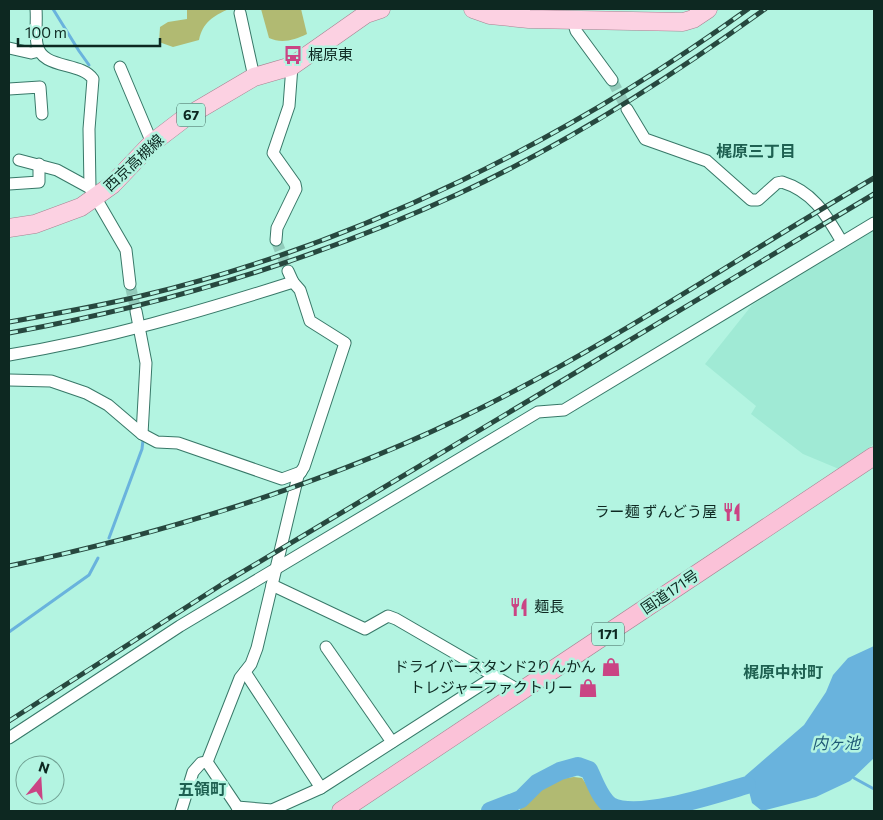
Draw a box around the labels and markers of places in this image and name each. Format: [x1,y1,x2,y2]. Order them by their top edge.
bus stop icon: 梶原東 [282,44,304,66]
place label: 梶原東 [308,45,353,63]
restaurant icon: ラー麺 ずんどう屋 [721,501,743,523]
place label: ラー麺 ずんどう屋 [595,502,717,520]
restaurant icon: 麺長 [508,596,530,618]
place label: 麺長 [534,597,564,615]
shop icon: ドライバースタンド2りんかん [600,656,622,678]
place label: ドライバースタンド2りんかん [394,657,596,675]
shop icon: トレジャーファクトリー [577,677,599,699]
place label: トレジャーファクトリー [410,678,573,696]

